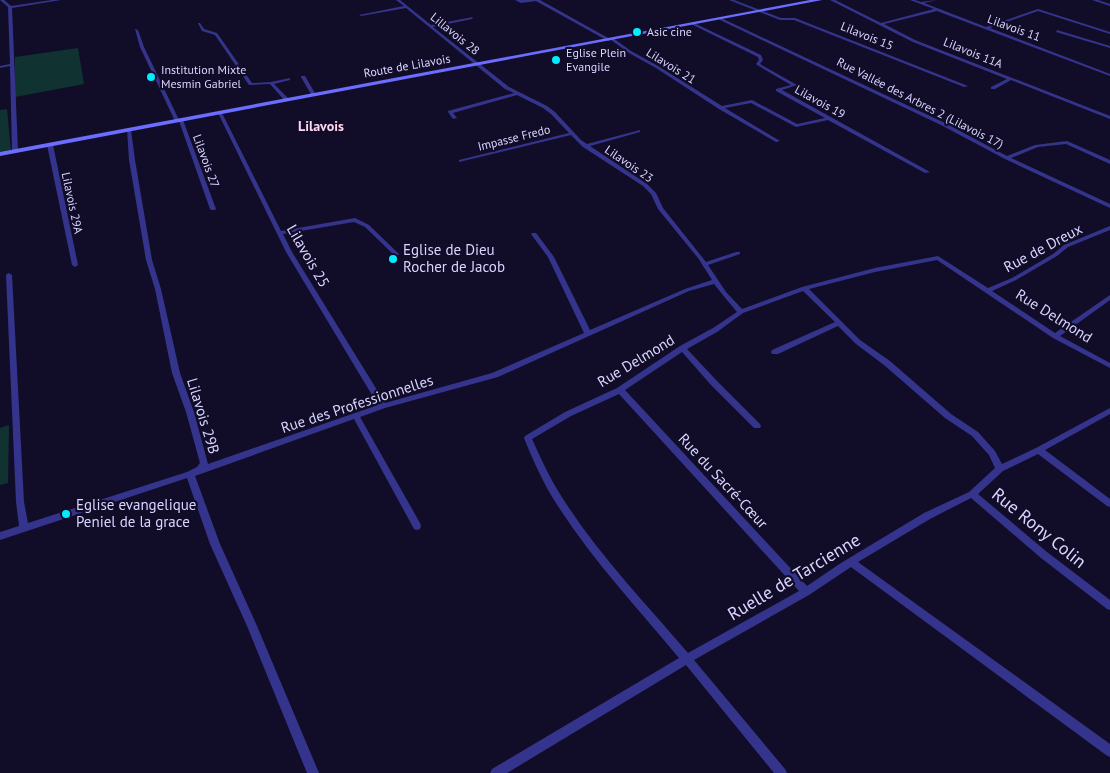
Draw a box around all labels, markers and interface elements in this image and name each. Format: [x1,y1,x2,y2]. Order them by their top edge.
street label: Lillavois 28 [428,9,483,58]
street label: Lilavois 11 [986,11,1043,44]
street label: Lilavois 15 [839,18,896,53]
place label: Asic cine [647,24,692,39]
marker: Asic cine [631,26,643,38]
street label: Lilavois 11A [941,34,1005,71]
place label: Eglise Plein Evangile [566,45,626,74]
street label: Lilavois 21 [644,45,699,87]
street label: Route de Lilavois [362,51,451,81]
marker: Eglise Plein Evangile [550,54,562,66]
street label: Rue Vallée des Arbres 2 (Lilavois 17) [834,54,1006,151]
place label: Institution Mixte Mesmin Gabriel [161,62,246,91]
marker: Institution Mixte Mesmin Gabriel [145,71,157,83]
street label: Lilavois 19 [792,82,848,122]
district label: Lilavois [298,117,344,135]
street label: Impasse Fredo [476,121,552,154]
street label: Lilavois 27 [190,132,223,189]
street label: Lilavois 23 [602,142,656,185]
street label: Lilavois 29A [59,171,86,235]
street label: Rue de Dreux [1000,219,1086,276]
street label: Lilavois 25 [283,221,334,291]
place label: Eglise de Dieu Rocher de Jacob [403,240,505,276]
marker: Eglise de Dieu Rocher de Jacob [387,253,399,265]
street label: Rue Delmond [1012,285,1096,347]
street label: Rue Delmond [594,330,678,391]
street label: Rue des Professionnelles [278,370,435,437]
street label: Lilavois 29B [183,376,224,456]
street label: Rue du Sacré-Cœur [674,429,772,532]
street label: Rue Rony Colin [987,482,1091,573]
place label: Eglise evangelique Peniel de la grace [76,495,196,531]
marker: Eglise evangelique Peniel de la grace [60,508,72,520]
street label: Ruelle de Tarcienne [723,528,864,625]

